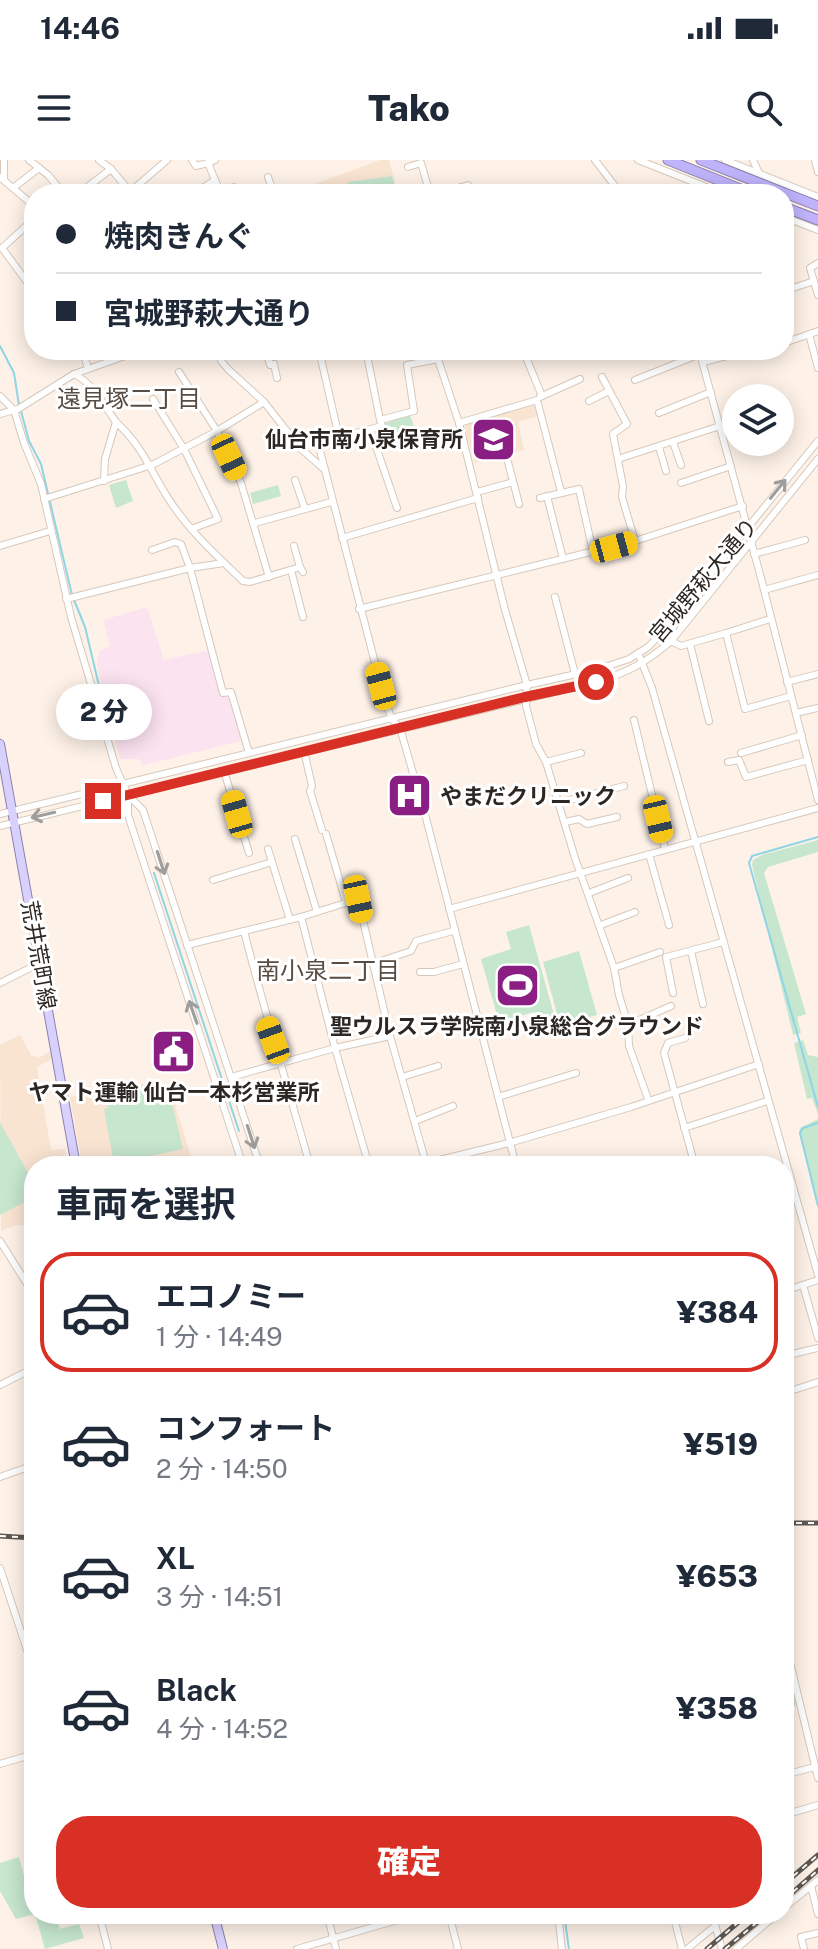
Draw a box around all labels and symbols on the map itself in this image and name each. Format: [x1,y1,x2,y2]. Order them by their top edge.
district label: 遠見塚二丁目 [57,384,201,412]
school or university icon: 仙台市南小泉保育所 [470,415,518,463]
place label: 仙台市南小泉保育所 [265,426,463,452]
car [208,430,250,484]
one-way arrow [770,479,787,500]
street label: 宮城野萩大通り [644,513,762,647]
car [588,529,640,565]
car [363,660,399,712]
route start [578,664,614,700]
callout: 2 分 [55,685,151,741]
hospital icon: やまだクリニック [385,772,433,820]
route end [85,783,121,819]
place label: やまだクリニック [440,783,616,809]
car [219,788,255,840]
car [641,793,675,845]
one-way arrow [30,808,56,823]
one-way arrow [154,850,169,876]
car [341,873,375,925]
street label: 荒井荒町線 [17,899,61,1011]
district label: 南小泉二丁目 [256,956,400,984]
sports icon: 聖ウルスラ学院南小泉総合グラウンド [493,961,541,1009]
one-way arrow [184,1000,199,1025]
car [254,1013,292,1067]
place label: 聖ウルスラ学院南小泉総合グラウンド [330,1013,704,1039]
public building icon: ヤマト運輸 仙台一本杉営業所 [150,1027,198,1075]
place label: ヤマト運輸 仙台一本杉営業所 [29,1079,319,1105]
one-way arrow [244,1124,259,1149]

